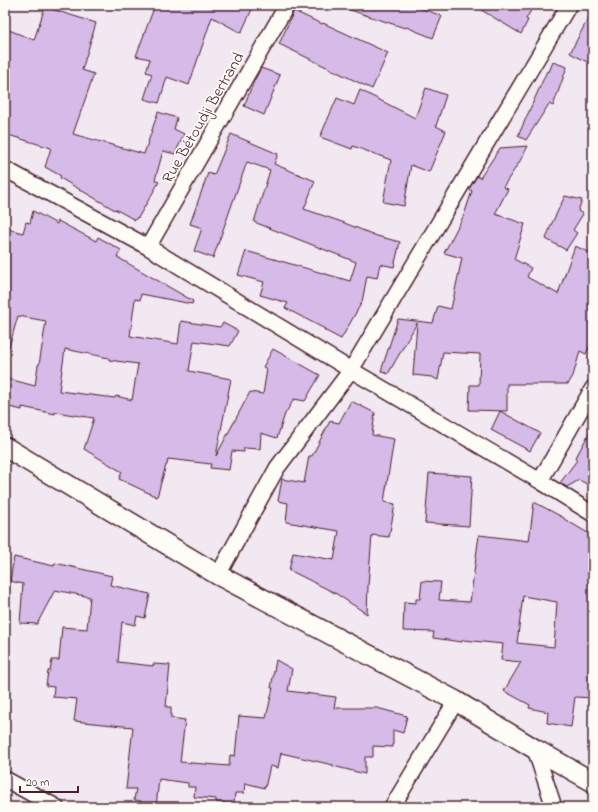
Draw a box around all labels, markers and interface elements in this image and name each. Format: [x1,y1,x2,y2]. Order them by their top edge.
street label: Rue Bétoudji Bertrand [156,48,251,188]
scale bar [20,768,78,794]
text: 20 m [26,774,49,792]

